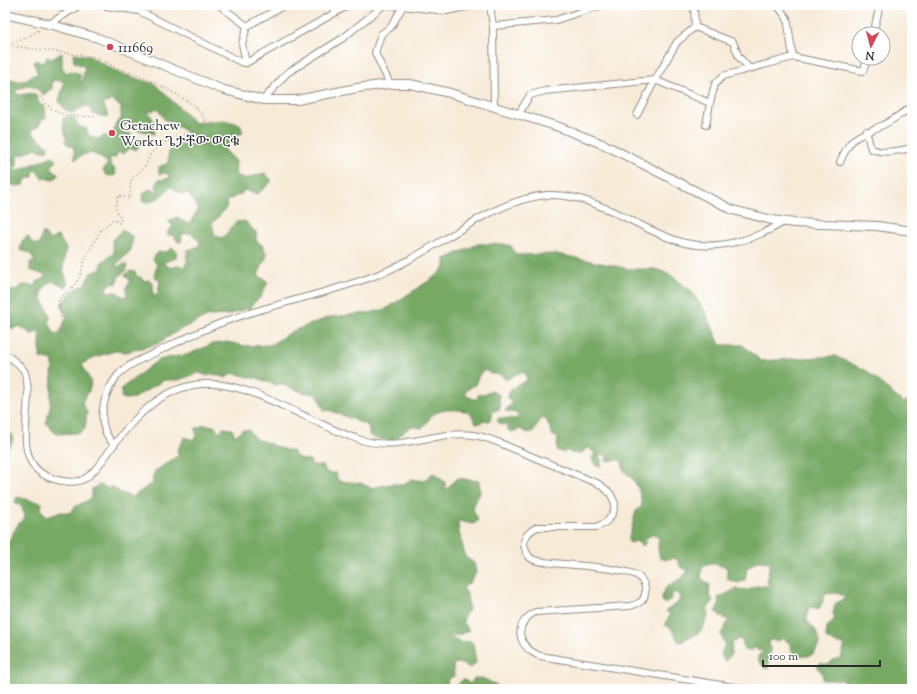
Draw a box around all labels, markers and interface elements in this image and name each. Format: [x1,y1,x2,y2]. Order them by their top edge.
north arrow [851,26,891,66]
place label: 111669 [118,39,153,59]
marker: 111669 [105,42,115,52]
text: N [865,47,876,63]
place label: Getachew Worku ጌታቸው ወርቁ [120,117,240,153]
marker: Getachew Worku ጌታቸው ወርቁ [107,128,117,138]
scale bar [763,642,880,668]
text: 100 m [769,648,798,666]

